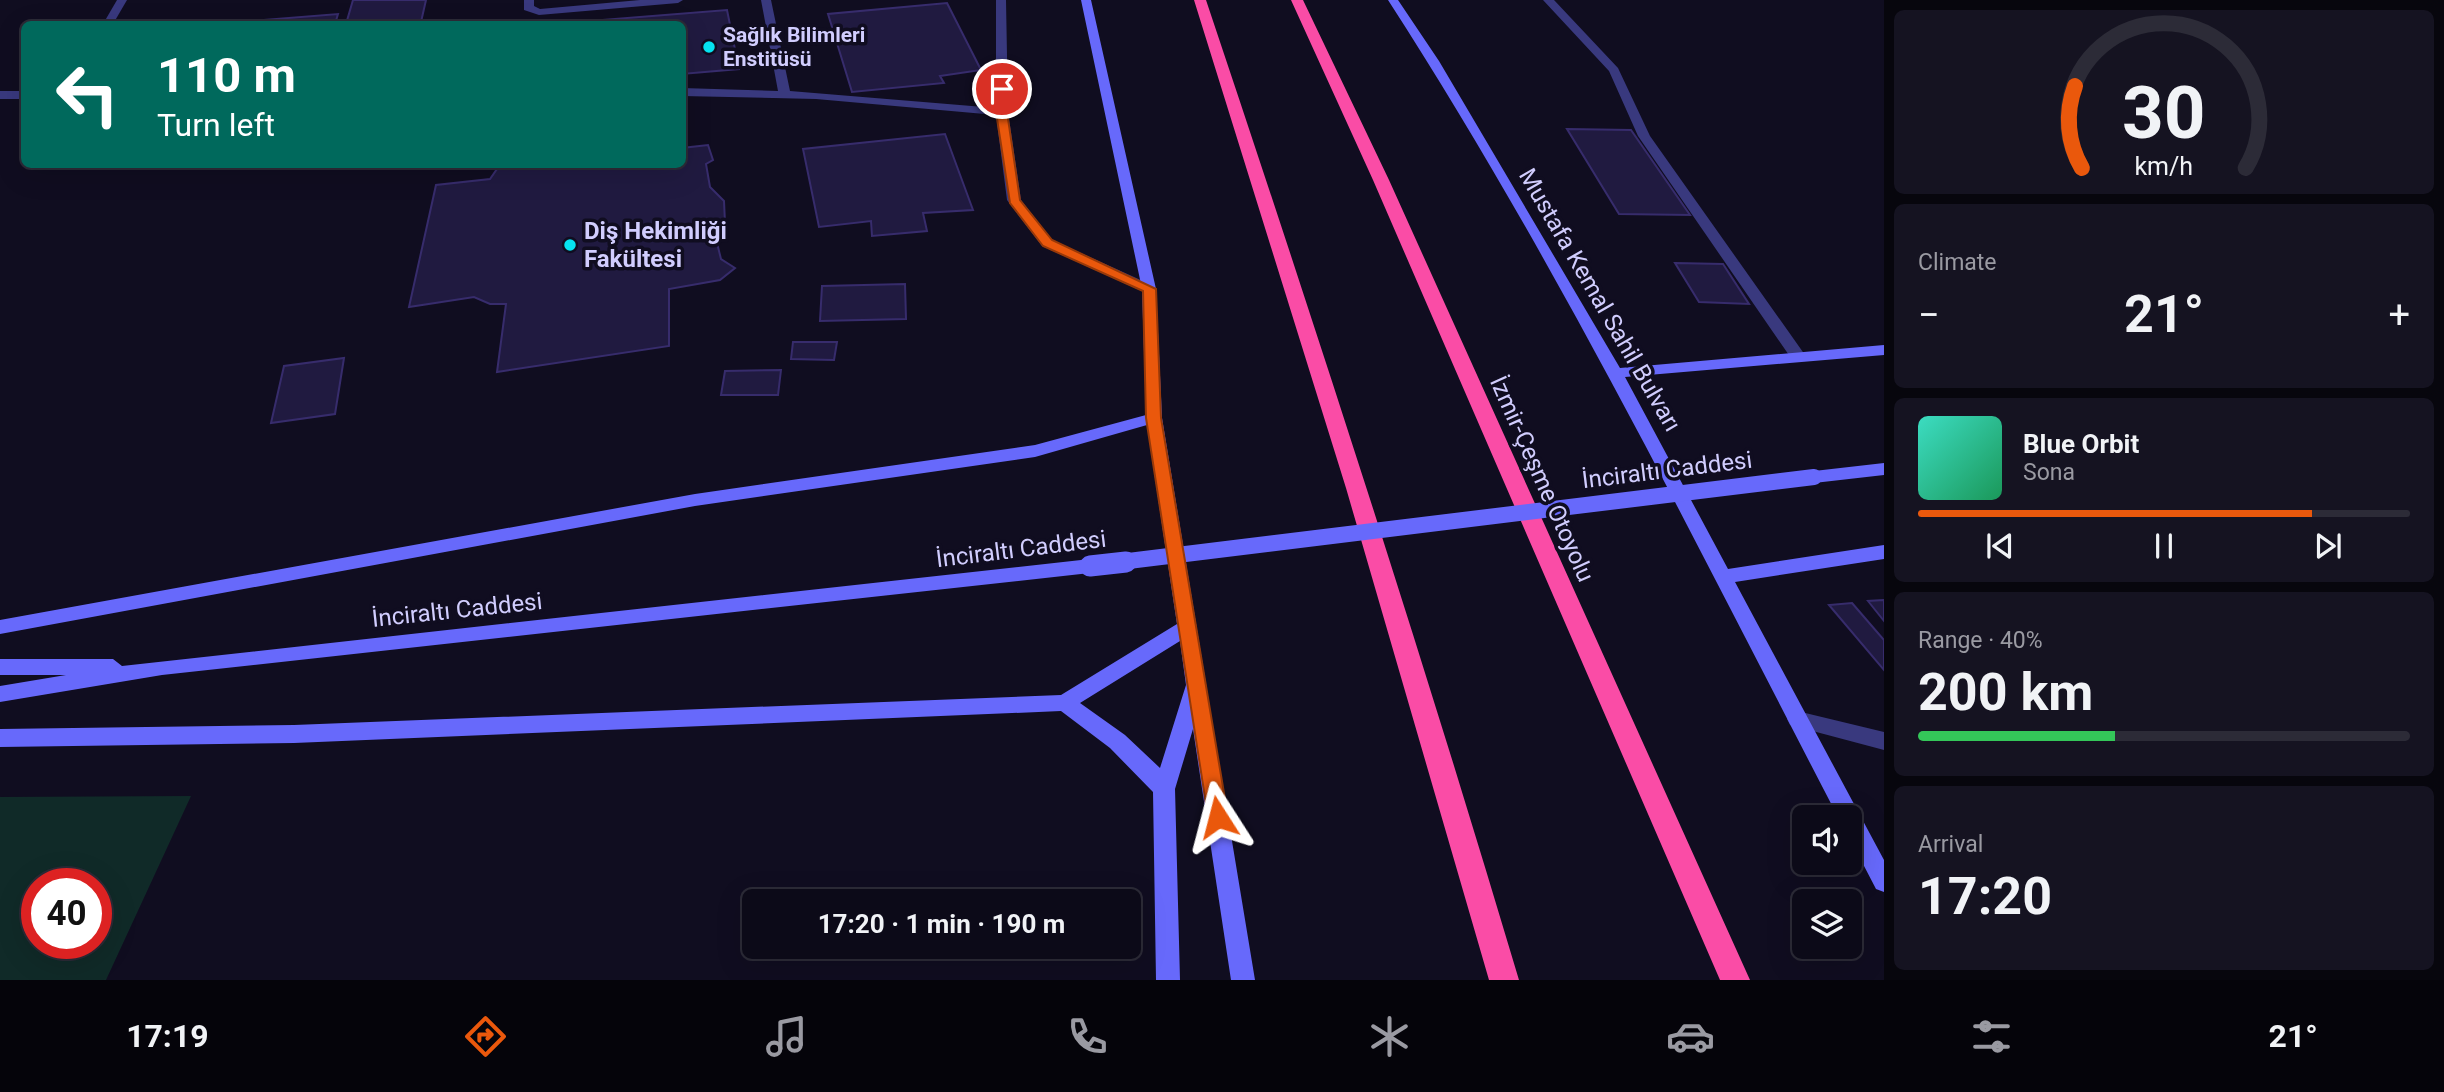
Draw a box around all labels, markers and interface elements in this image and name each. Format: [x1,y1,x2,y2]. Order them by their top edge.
place label: Sağlık Bilimleri Enstitüsü [723,23,865,71]
marker: Sağlık Bilimleri Enstitüsü [701,39,717,55]
text: 110 m [157,47,296,104]
icon: left [42,49,133,140]
pin [972,59,1032,119]
icon: arrive [983,70,1021,108]
text: 30 [2122,70,2206,156]
text: Turn left [157,106,275,144]
text: km/h [2135,152,2193,181]
street label: Mustafa Kemal Sahil Bulvarı [1513,164,1687,436]
place label: Diş Hekimliği Fakültesi [584,217,727,273]
marker: Diş Hekimliği Fakültesi [562,237,578,253]
text: Climate [1918,249,1997,276]
text: 21° [2124,284,2204,345]
text: − [1918,293,1940,337]
text: + [2388,293,2410,337]
street label: İzmir-Çeşme Otoyolu [1484,372,1600,586]
text: Blue Orbit [2023,429,2139,459]
street label: İnciraltı Caddesi [1580,446,1754,494]
text: Sona [2023,459,2075,486]
street label: İnciraltı Caddesi [934,525,1108,573]
icon: previous [1981,527,2019,565]
icon: pause [2145,527,2183,565]
icon: next [2309,527,2347,565]
street label: İnciraltı Caddesi [370,587,544,633]
text: Range · 40% [1918,627,2043,654]
text: 200 km [1918,662,2093,723]
position arrow [1181,780,1255,854]
map controls [1792,805,1862,959]
button: sound [1792,805,1862,875]
text: Arrival [1918,831,1983,858]
text: 17:20 [1918,866,2052,927]
speed limit sign: 40 [21,868,112,959]
button: layers [1792,889,1862,959]
text: 17:20 · 1 min · 190 m [818,909,1065,939]
icon: directions [461,1012,510,1061]
icon: music [762,1012,811,1061]
icon: phone [1063,1012,1112,1061]
icon: climate [1365,1012,1414,1061]
icon: car [1666,1012,1715,1061]
icon: filters [1967,1012,2016,1061]
text: 17:19 [126,1017,209,1055]
text: 21° [2269,1017,2318,1055]

